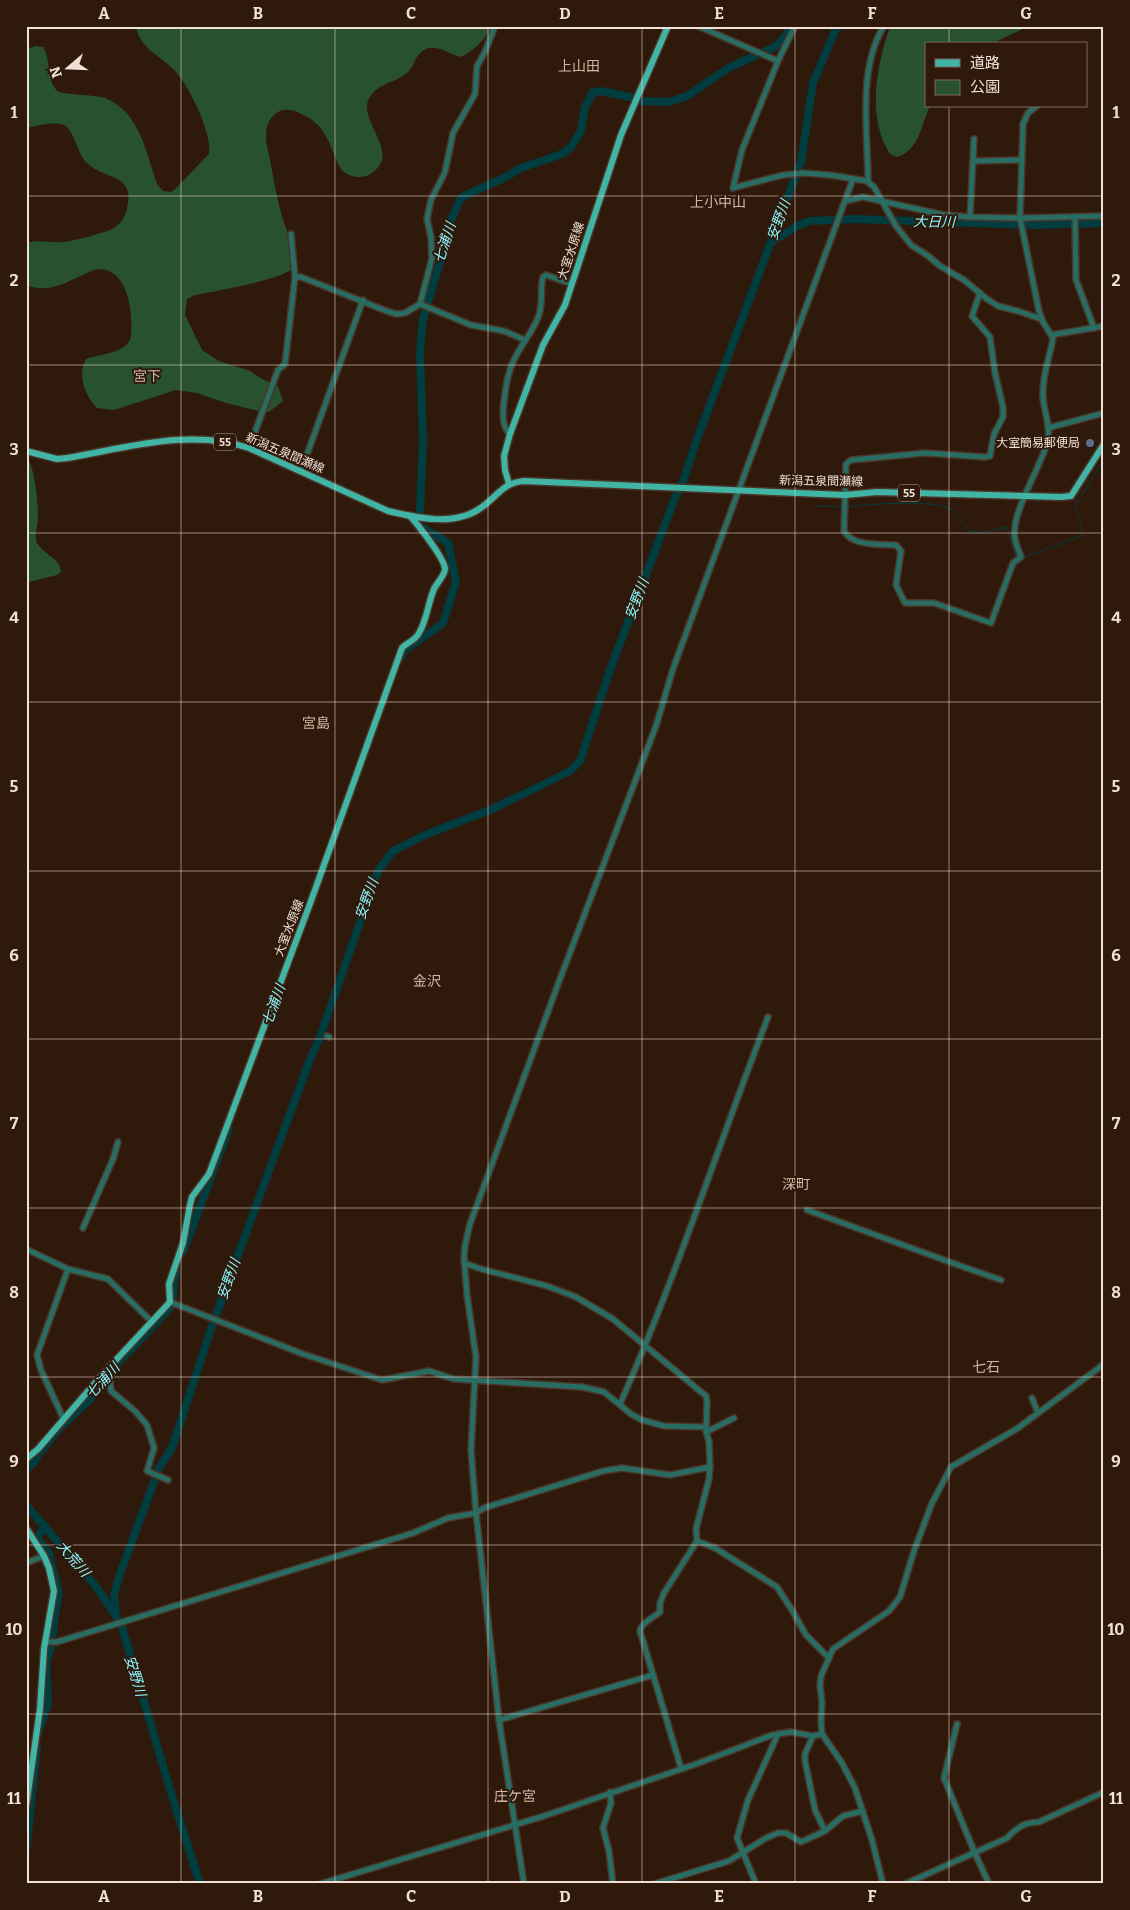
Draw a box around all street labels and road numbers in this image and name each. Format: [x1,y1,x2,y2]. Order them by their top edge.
street label: 大室水原線 [555,220,587,282]
street label: 新潟五泉間瀬線 [244,430,326,476]
road number: 55 [214,434,236,451]
street label: 新潟五泉間瀬線 [779,473,863,489]
road number: 55 [898,484,920,502]
street label: 大室水原線 [272,897,306,959]

